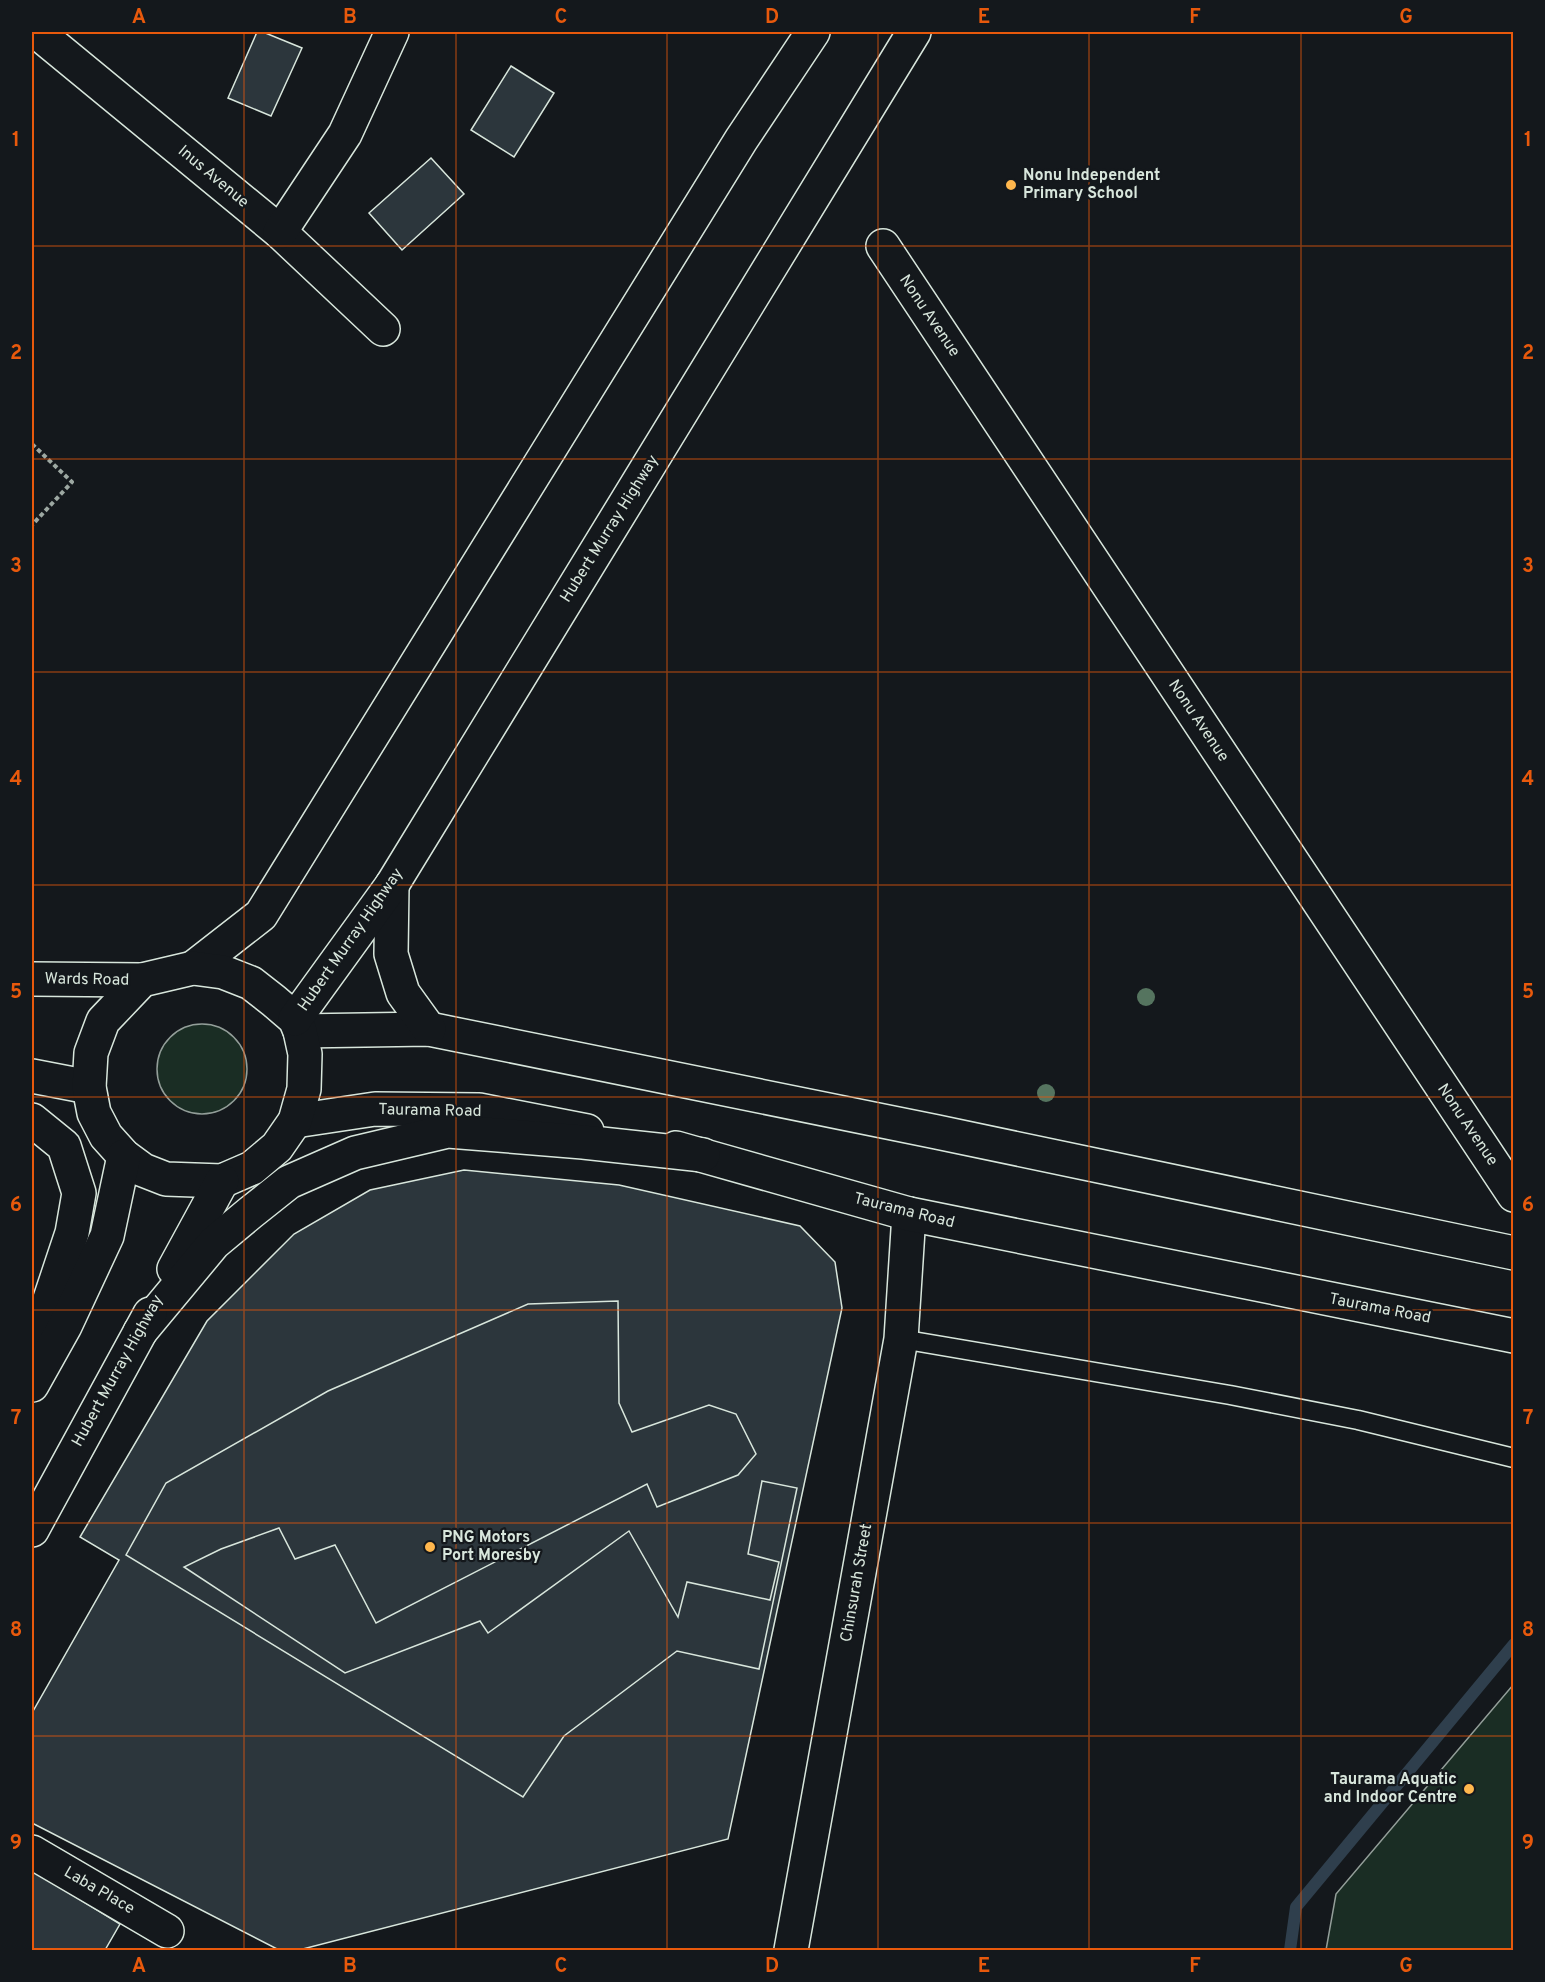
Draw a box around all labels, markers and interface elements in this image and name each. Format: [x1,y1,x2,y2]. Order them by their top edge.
text: A [132,5,146,31]
text: B [343,5,357,31]
text: C [555,5,567,31]
text: D [765,5,779,31]
text: E [978,5,990,31]
text: F [1189,5,1201,31]
text: G [1399,5,1413,31]
text: 1 [12,128,20,154]
text: 1 [1524,128,1532,154]
street label: Inus Avenue [173,141,253,213]
place label: Nonu Independent Primary School [1023,166,1160,204]
marker: Nonu Independent Primary School [1004,178,1018,192]
street label: Nonu Avenue [894,271,964,361]
text: 2 [10,341,22,367]
text: 2 [1522,341,1534,367]
street label: Hubert Murray Highway [556,451,664,607]
text: 3 [10,554,22,580]
text: 3 [1522,554,1534,580]
street label: Nonu Avenue [1163,676,1233,766]
text: 4 [10,767,22,793]
text: 4 [1522,767,1534,793]
street label: Hubert Murray Highway [294,864,408,1016]
street label: Wards Road [44,969,130,991]
text: 5 [10,980,22,1006]
text: 5 [1522,980,1534,1006]
street label: Nonu Avenue [1432,1080,1502,1170]
street label: Taurama Road [378,1100,482,1122]
street label: Taurama Road [852,1189,956,1233]
text: 6 [10,1193,22,1219]
text: 6 [1522,1193,1534,1219]
street label: Taurama Road [1327,1289,1433,1329]
street label: Hubert Murray Highway [68,1292,168,1450]
text: 7 [11,1406,21,1432]
text: 7 [1523,1406,1533,1432]
street label: Chinsurah Street [837,1522,877,1644]
place label: PNG Motors Port Moresby [442,1528,541,1566]
marker: PNG Motors Port Moresby [423,1540,437,1554]
text: 8 [10,1618,22,1644]
text: 8 [1522,1618,1534,1644]
place label: Taurama Aquatic and Indoor Centre [1324,1770,1457,1808]
marker: Taurama Aquatic and Indoor Centre [1462,1782,1476,1796]
text: 9 [10,1831,22,1857]
text: 9 [1522,1831,1534,1857]
street label: Laba Place [60,1863,138,1919]
text: A [132,1954,146,1980]
text: B [343,1954,357,1980]
text: C [555,1954,567,1980]
text: D [765,1954,779,1980]
text: E [978,1954,990,1980]
text: F [1189,1954,1201,1980]
text: G [1399,1954,1413,1980]

